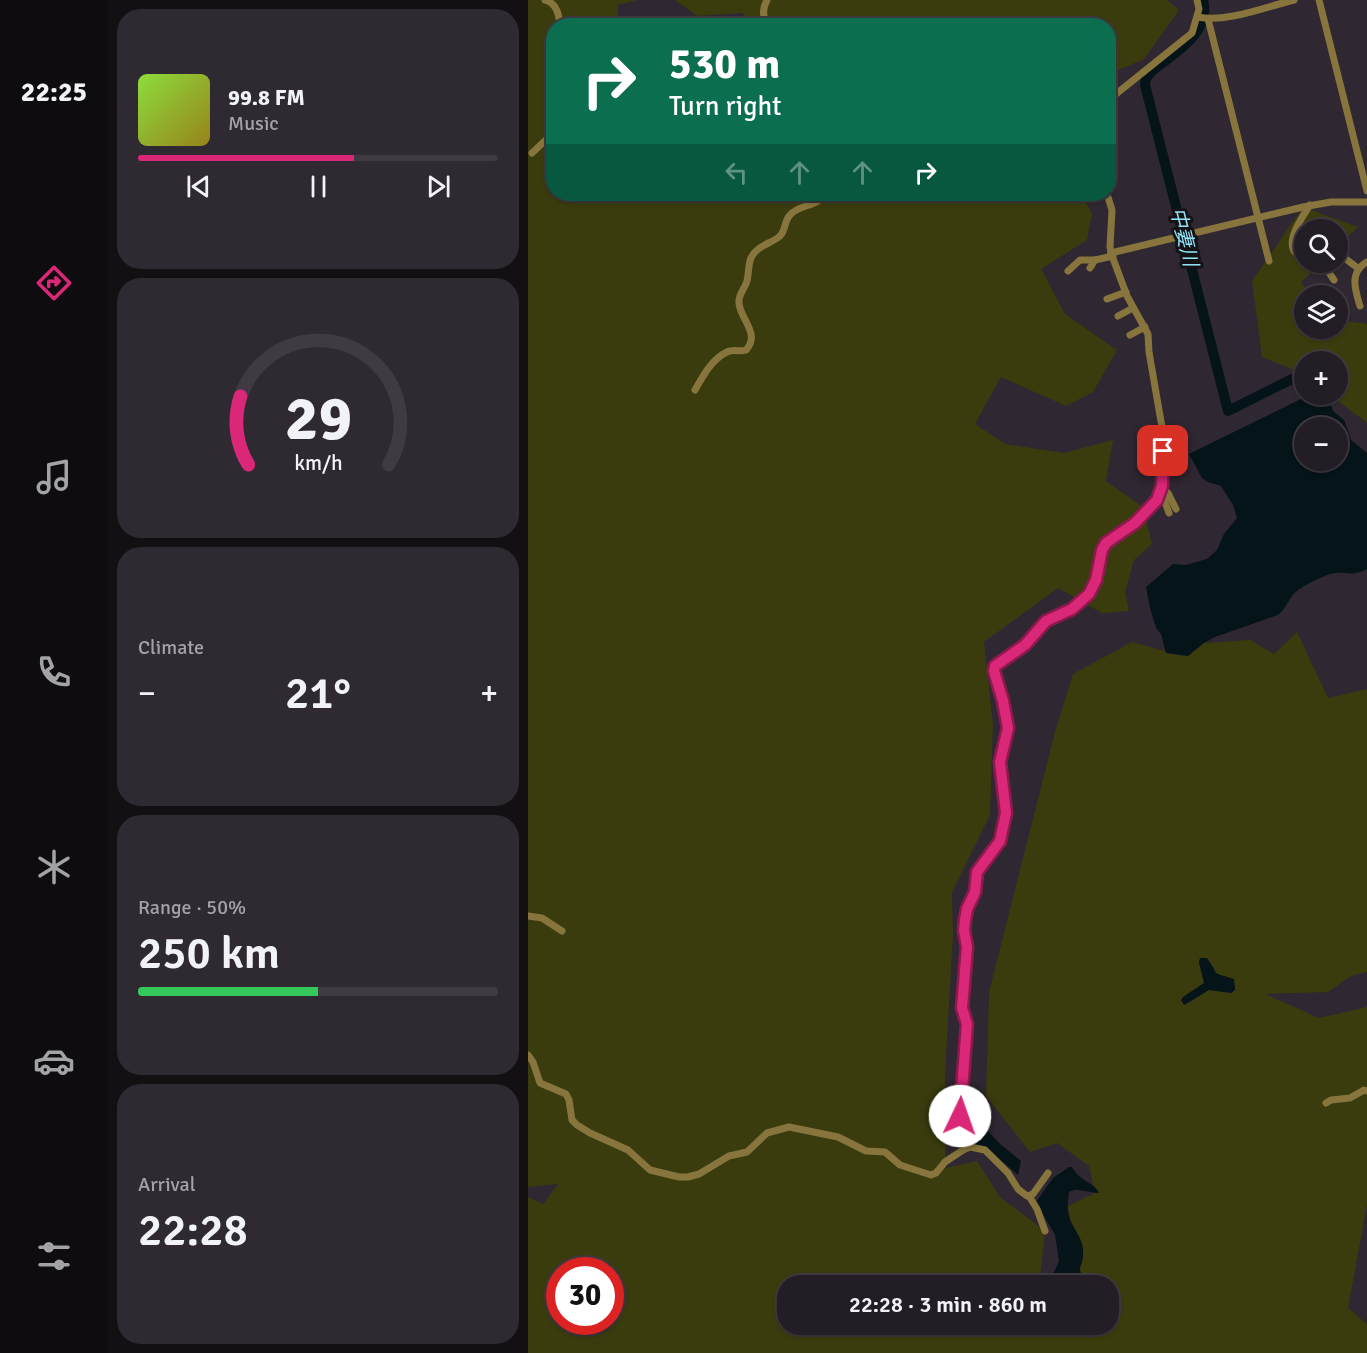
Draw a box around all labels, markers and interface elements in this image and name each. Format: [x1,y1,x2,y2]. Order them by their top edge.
text: 530 m [669,39,780,90]
icon: right [570,42,648,120]
text: 22:25 [21,76,87,109]
text: 99.8 FM [228,84,305,111]
text: Turn right [669,90,782,123]
text: Music [228,111,279,136]
icon: left [720,156,753,189]
icon: ahead [783,156,816,189]
icon: ahead [846,156,879,189]
icon: right [909,156,942,189]
icon: previous [182,170,215,203]
icon: pause [302,170,335,203]
icon: next [422,170,455,203]
water label: 中妻川 [1165,205,1204,271]
map controls [1294,219,1348,471]
button: search [1294,219,1348,273]
icon: directions [33,262,75,304]
button: layers [1294,285,1348,339]
button: + [1294,351,1348,405]
text: 29 [284,380,352,457]
button: − [1294,417,1348,471]
pin [1137,425,1188,476]
icon: arrive [1146,434,1179,467]
text: km/h [294,450,342,476]
icon: music [33,456,75,498]
text: Climate [138,635,204,660]
icon: phone [33,651,75,693]
text: 21° [285,666,351,721]
text: − [138,673,156,714]
text: + [480,673,498,714]
icon: climate [33,846,75,888]
text: Range · 50% [138,895,246,920]
text: 250 km [138,926,280,981]
icon: car [33,1040,75,1082]
position arrow [928,1084,992,1148]
text: Arrival [138,1172,196,1197]
text: 22:28 [138,1203,248,1258]
icon: filters [33,1235,75,1277]
speed limit sign: 30 [546,1257,624,1335]
text: 22:28 · 3 min · 860 m [849,1291,1047,1318]

